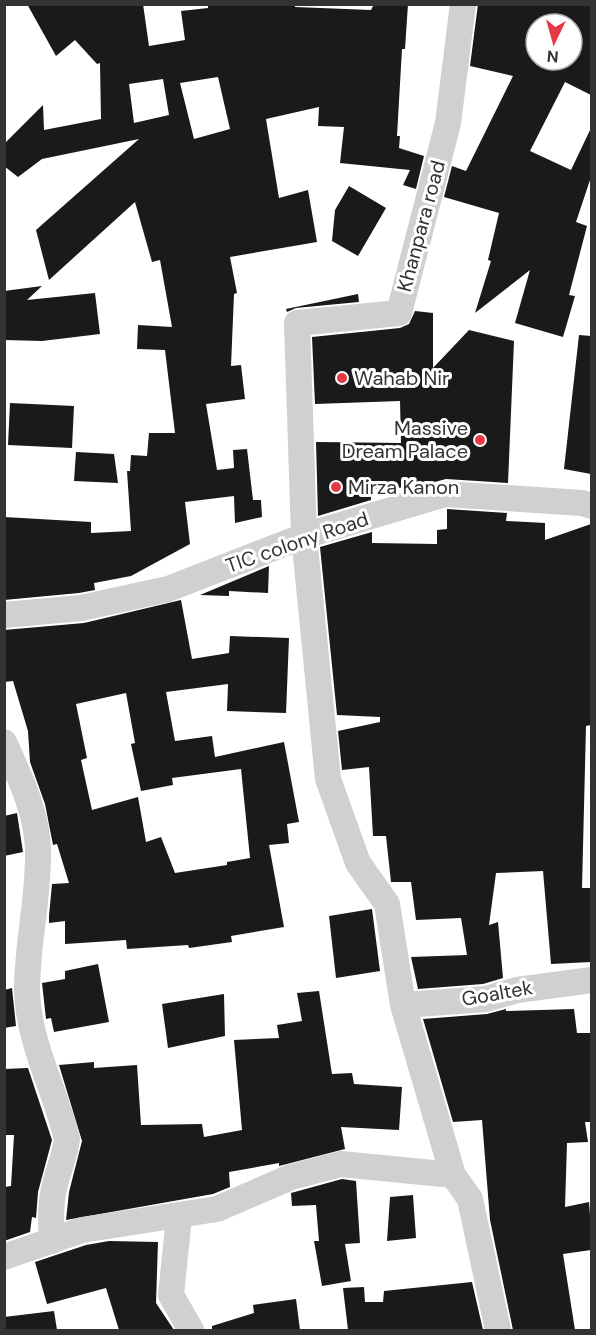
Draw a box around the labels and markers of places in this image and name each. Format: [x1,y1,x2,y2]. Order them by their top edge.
place label: Wahab Nir [354,365,450,391]
marker: Wahab Nir [335,371,349,385]
place label: Massive Dream Palace [342,415,468,464]
marker: Massive Dream Palace [473,433,487,447]
place label: Mirza Kanon [348,474,459,500]
marker: Mirza Kanon [329,480,343,494]

